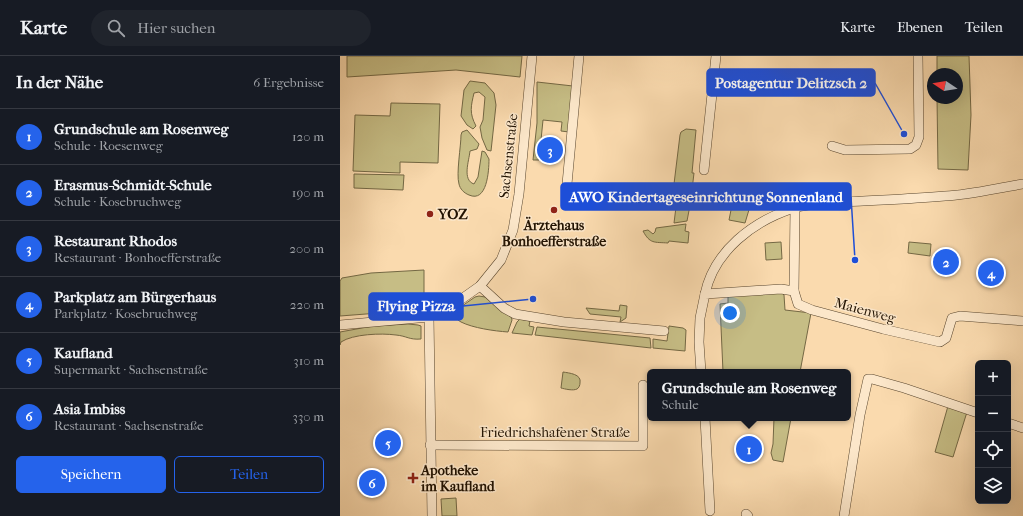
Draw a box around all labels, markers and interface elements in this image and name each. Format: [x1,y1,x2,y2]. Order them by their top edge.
search box [91,10,371,46]
text: Karte [20,17,67,39]
icon: search [105,17,127,39]
text: Hier suchen [137,19,215,37]
text: Karte [840,19,875,36]
text: Ebenen [897,19,943,36]
text: Teilen [965,19,1003,36]
north arrow [927,68,963,104]
callout: Postagentur Delitzsch 2 [707,69,875,96]
text: In der Nähe [16,72,103,92]
text: Postagentur Delitzsch 2 [715,74,867,92]
text: 6 Ergebnisse [253,75,324,90]
street label: Sachsenstraße [496,113,521,199]
text: Grundschule am Rosenweg [54,120,228,138]
text: 1 [27,129,31,144]
text: 120 m [292,129,324,144]
pin: 3 [537,135,563,165]
text: Schule · Roesenweg [54,138,163,153]
text: Erasmus-Schmidt-Schule [54,176,212,194]
callout: AWO Kindertageseinrichtung Sonnenland [561,183,851,210]
text: 2 [26,185,32,200]
text: 190 m [292,185,324,200]
text: AWO Kindertageseinrichtung Sonnenland [568,188,844,206]
text: Schule · Kosebruchweg [54,194,181,209]
marker: Ärztehaus Bonhoefferstraße [549,205,559,215]
place label: YOZ [437,206,468,223]
marker: YOZ [425,209,435,219]
place label: Ärztehaus Bonhoefferstraße [502,216,606,250]
text: Restaurant Rhodos [54,232,177,250]
text: 3 [26,241,32,256]
text: 200 m [289,241,324,256]
pin: 2 [933,247,959,277]
text: Restaurant · Bonhoefferstraße [54,250,221,265]
pin: 4 [978,258,1004,288]
text: Parkplatz am Bürgerhaus [54,288,216,306]
callout: Flying Pizza [369,293,463,320]
street label: Maienweg [832,294,898,327]
text: 4 [25,297,33,312]
text: 220 m [290,297,324,312]
text: Flying Pizza [376,297,456,315]
your location [720,303,740,323]
text: Parkplatz · Kosebruchweg [54,306,197,321]
text: Kaufland [54,344,113,362]
text: 5 [26,353,32,368]
text: 310 m [293,353,324,368]
map controls [975,360,1011,504]
button: + [975,360,1011,396]
text: Supermarkt · Sachsenstraße [54,362,208,377]
popup [647,369,851,421]
text: Grundschule am Rosenweg [662,379,836,397]
button: − [975,396,1011,432]
text: Schule [662,397,699,412]
text: Asia Imbiss [54,400,125,418]
text: 6 [25,409,33,424]
text: 330 m [293,409,324,424]
text: Restaurant · Sachsenstraße [54,418,203,433]
street label: Friedrichshafener Straße [480,424,630,441]
pin: 5 [375,428,401,458]
button: locate [975,432,1011,468]
pin: 1 [736,434,762,464]
button: Speichern [16,456,166,493]
button: Teilen [174,456,324,493]
place label: Apotheke im Kaufland [420,462,496,495]
pin: 6 [359,468,385,498]
button: layers [975,468,1011,504]
marker: Apotheke im Kaufland [408,473,418,483]

